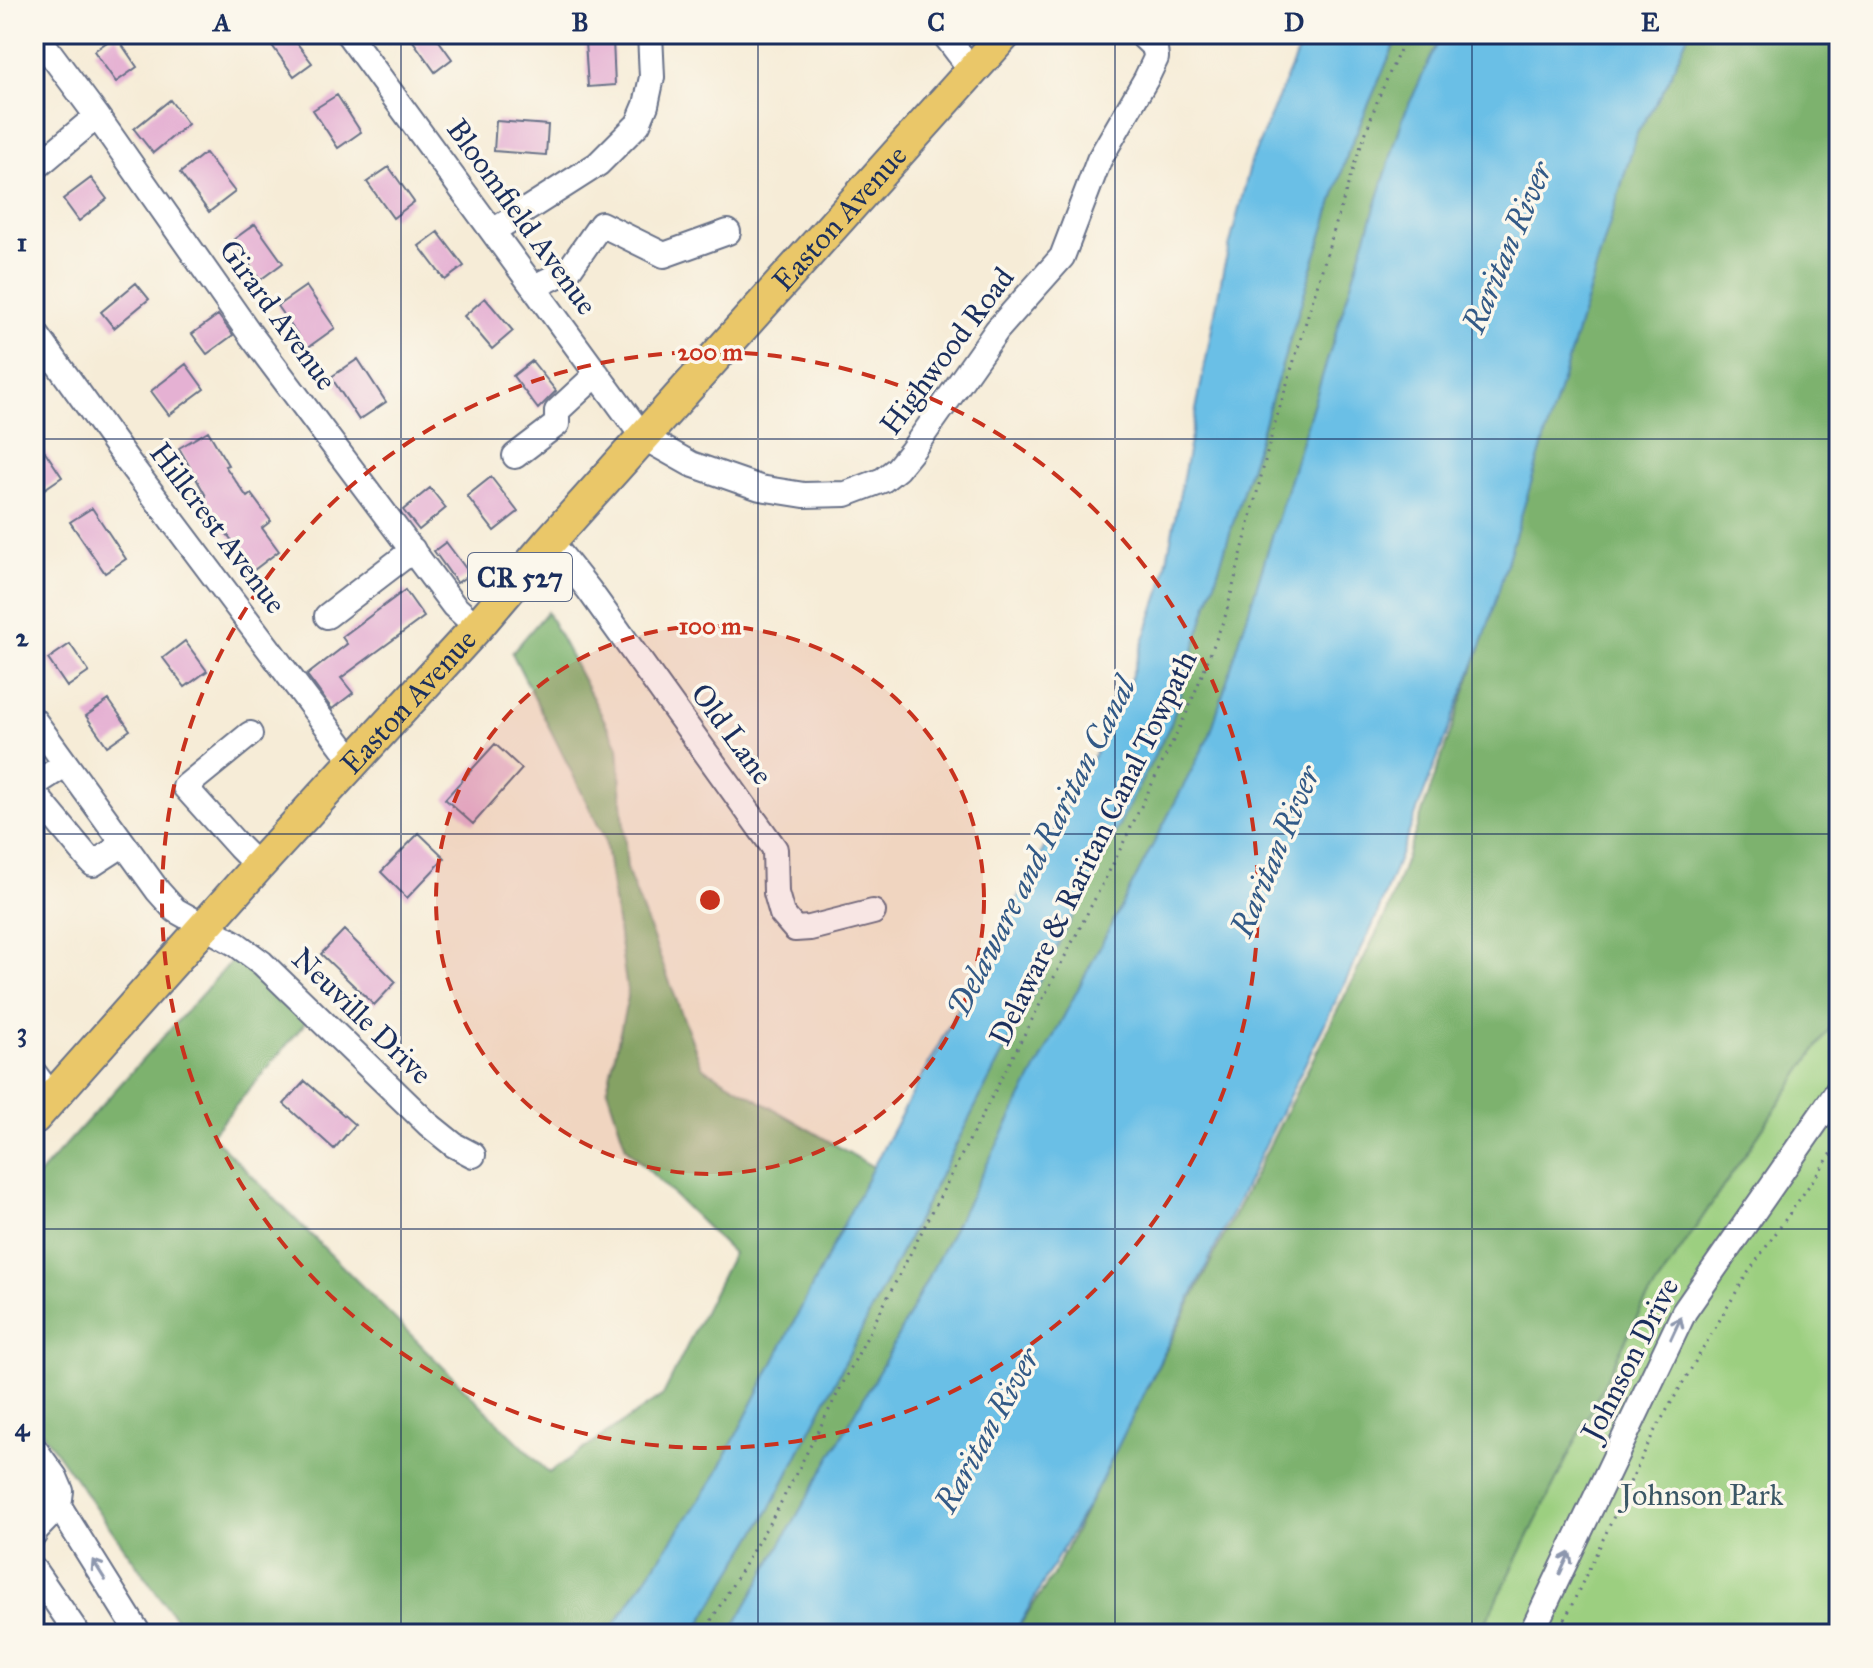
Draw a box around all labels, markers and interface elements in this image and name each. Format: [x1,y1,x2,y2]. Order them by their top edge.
text: A [211,6,231,38]
text: B [571,6,589,38]
text: C [927,6,945,38]
text: D [1284,6,1304,38]
text: E [1641,6,1660,38]
street label: Bloomfield Avenue [439,112,605,322]
street label: Easton Avenue [765,138,915,299]
water label: Raritan River [1454,154,1562,339]
text: 1 [17,226,27,258]
street label: Girard Avenue [211,233,345,397]
street label: Highwood Road [872,260,1022,442]
text: 200 m [677,337,743,367]
street label: Hillcrest Avenue [142,435,294,621]
road number: CR 527 [468,553,572,601]
text: 100 m [679,611,742,641]
text: 2 [16,621,30,653]
street label: Easton Avenue [333,622,484,782]
street label: Delaware & Raritan Canal Towpath [982,645,1205,1051]
water label: Delaware and Raritan Canal [939,668,1145,1024]
street label: Old Lane [683,677,781,791]
water label: Raritan River [1222,758,1330,943]
centre of rings [696,886,724,914]
street label: Neuville Drive [285,940,439,1092]
text: 3 [17,1016,27,1048]
street label: Johnson Drive [1572,1272,1686,1449]
one-way arrow [1669,1317,1684,1341]
water label: Raritan River [926,1340,1049,1520]
text: 4 [15,1411,31,1443]
park label: Johnson Park [1618,1477,1783,1513]
one-way arrow [1558,1552,1573,1576]
one-way arrow [91,1559,107,1582]

